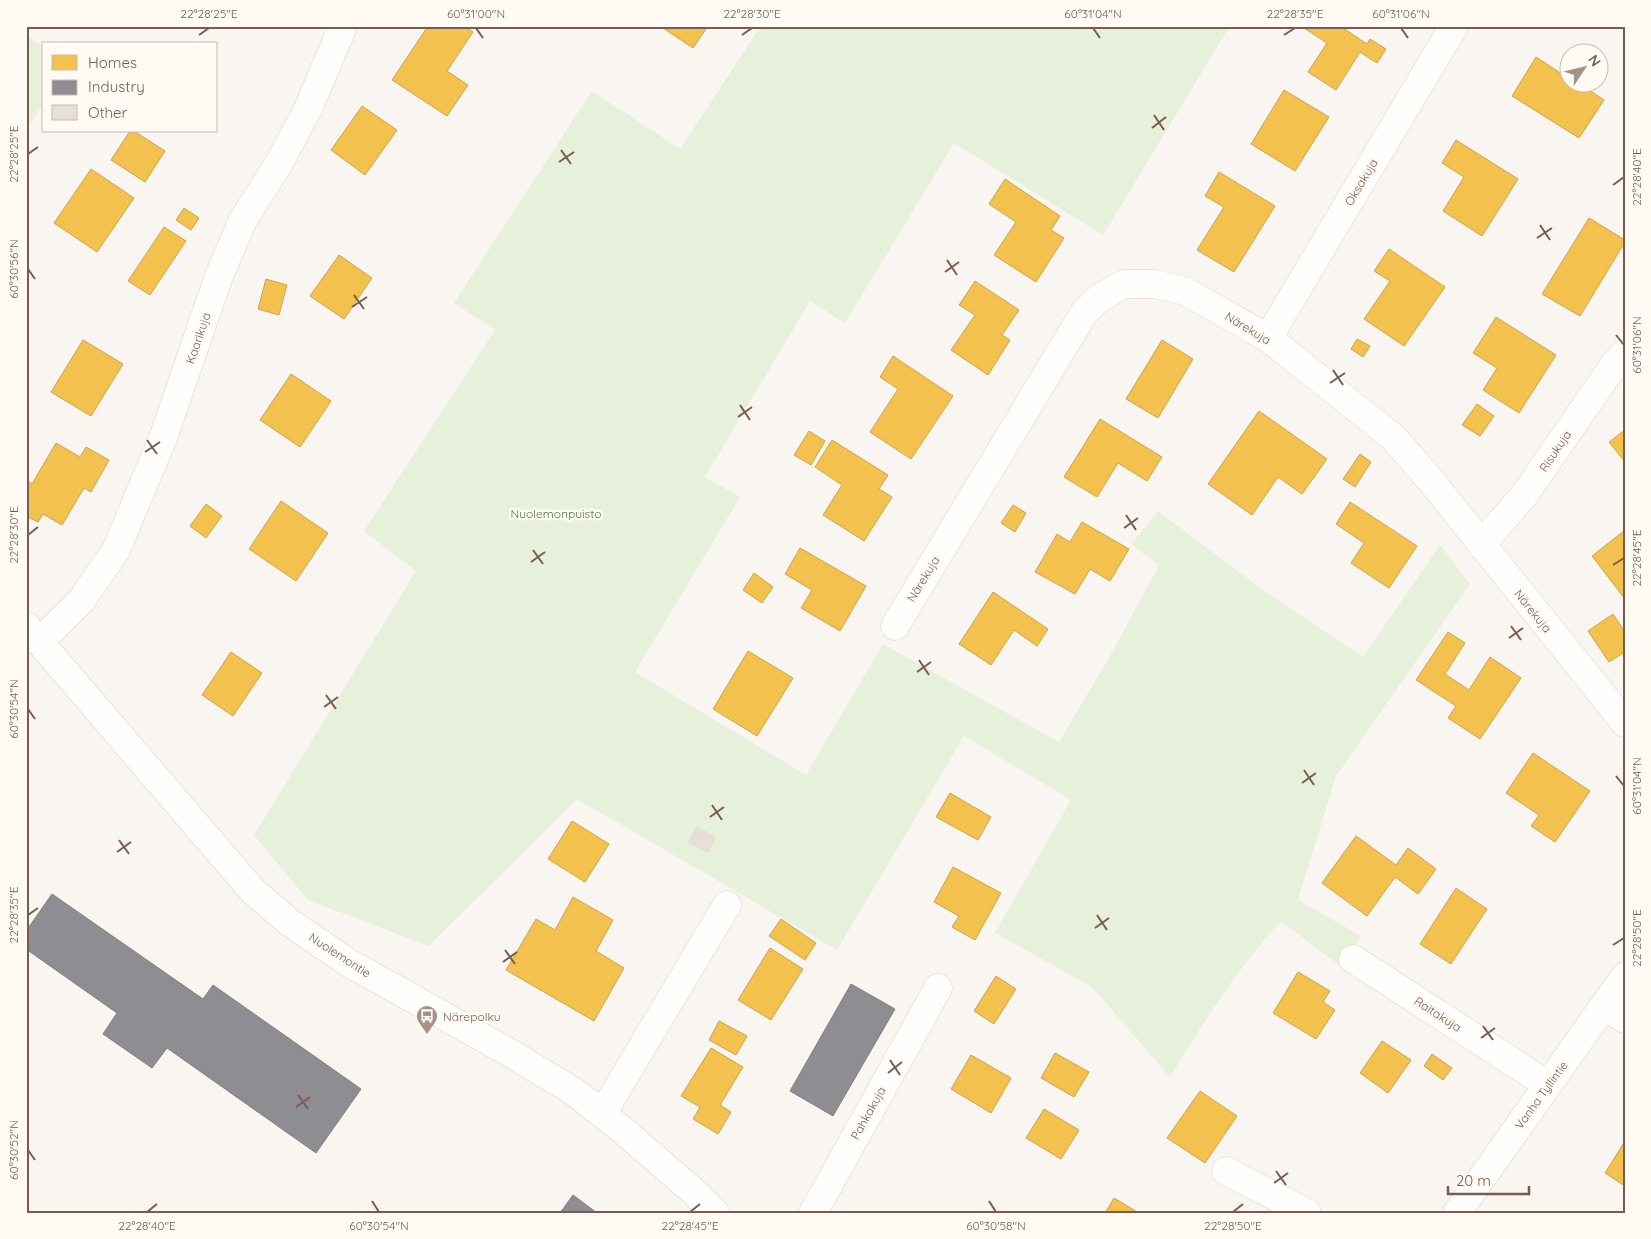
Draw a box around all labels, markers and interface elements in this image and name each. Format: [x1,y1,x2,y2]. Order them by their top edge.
text: 22°28'25"E [180,6,238,21]
text: 60°31'00"N [447,6,505,21]
text: 22°28'30"E [723,6,781,21]
text: 60°31'04"N [1064,6,1122,21]
text: 22°28'35"E [1267,6,1324,21]
text: 60°31'06"N [1372,6,1430,21]
legend [42,42,218,132]
north arrow [1558,42,1608,92]
text: N [1584,51,1605,70]
text: Homes [88,53,137,72]
text: Industry [88,77,145,96]
text: Other [88,103,128,122]
text: 22°28'25"E [6,125,21,183]
text: 22°28'40"E [1629,148,1644,206]
street label: Oksakuja [1341,156,1381,208]
text: 60°30'56"N [6,239,21,299]
street label: Närekuja [1222,308,1274,348]
street label: Kaarikuja [182,310,214,366]
text: 60°31'06"N [1629,316,1644,374]
street label: Risukuja [1536,427,1574,475]
text: 22°28'30"E [6,506,21,564]
park label: Nuolemonpuisto [511,506,601,521]
text: 22°28'45"E [1629,529,1644,587]
street label: Närekuja [903,553,943,605]
street label: Närekuja [1511,587,1555,635]
text: 60°30'54"N [6,679,21,739]
text: 60°31'04"N [1629,757,1644,815]
text: 22°28'35"E [6,886,21,943]
text: 22°28'50"E [1629,909,1644,967]
street label: Nuolemontie [306,929,374,981]
street label: Raitakuja [1412,993,1464,1035]
bus stop icon: Närepolku [415,1004,439,1035]
place label: Närepolku [443,1009,501,1024]
street label: Vanha Tyllintie [1511,1058,1571,1132]
street label: Pahkakuja [847,1084,889,1142]
text: 60°30'52"N [6,1120,21,1180]
scale bar [1448,1164,1530,1196]
text: 20 m [1456,1171,1491,1190]
text: 22°28'40"E [118,1218,176,1233]
text: 60°30'54"N [349,1218,409,1233]
text: 22°28'45"E [661,1218,719,1233]
text: 60°30'58"N [966,1218,1026,1233]
text: 22°28'50"E [1204,1218,1262,1233]

